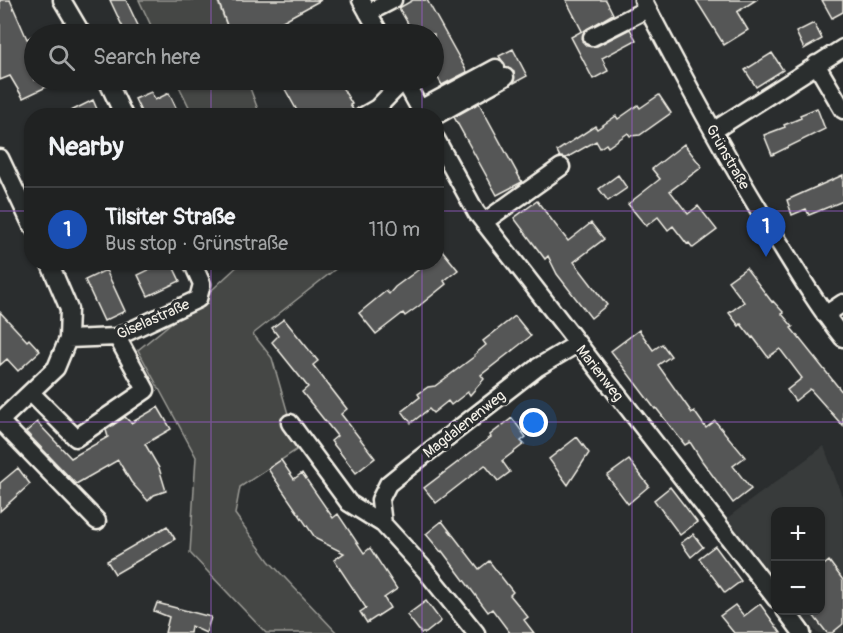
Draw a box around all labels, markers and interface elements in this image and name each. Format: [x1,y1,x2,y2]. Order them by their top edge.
search box [24,24,444,90]
icon: search [45,41,78,74]
text: Search here [93,43,200,71]
street label: Grünstraße [701,121,754,194]
text: Nearby [48,131,124,163]
text: Tilsiter Straße [105,203,235,231]
pin: 1 [746,208,786,257]
text: 1 [64,217,71,242]
text: 110 m [369,217,420,242]
text: Bus stop · Grünstraße [105,231,288,256]
street label: Giselastraße [114,295,193,344]
street label: Marienweg [572,341,628,405]
street label: Magdalenenweg [419,386,509,462]
your location [519,408,548,437]
map controls [771,507,825,615]
button: + [771,507,825,561]
button: − [771,561,825,615]

